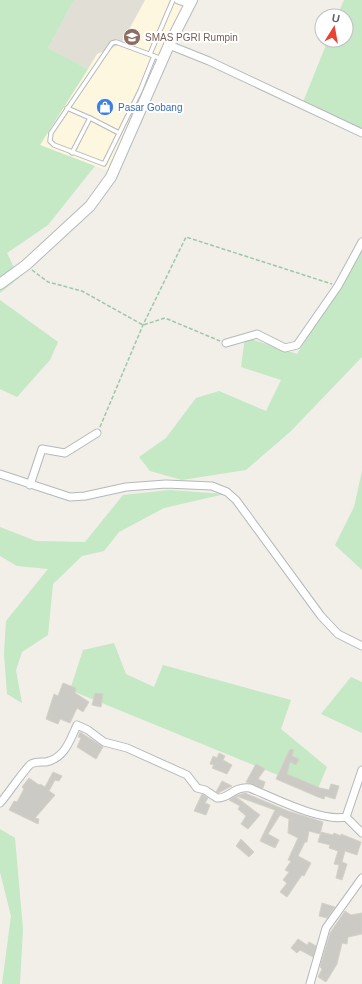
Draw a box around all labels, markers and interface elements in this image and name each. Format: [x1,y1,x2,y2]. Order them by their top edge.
north arrow [314,8,354,48]
text: U [331,12,341,25]
school or university icon: SMAS PGRI Rumpin [122,27,142,47]
place label: SMAS PGRI Rumpin [145,32,238,43]
shop icon: Pasar Gobang [95,97,115,117]
place label: Pasar Gobang [118,102,183,113]

